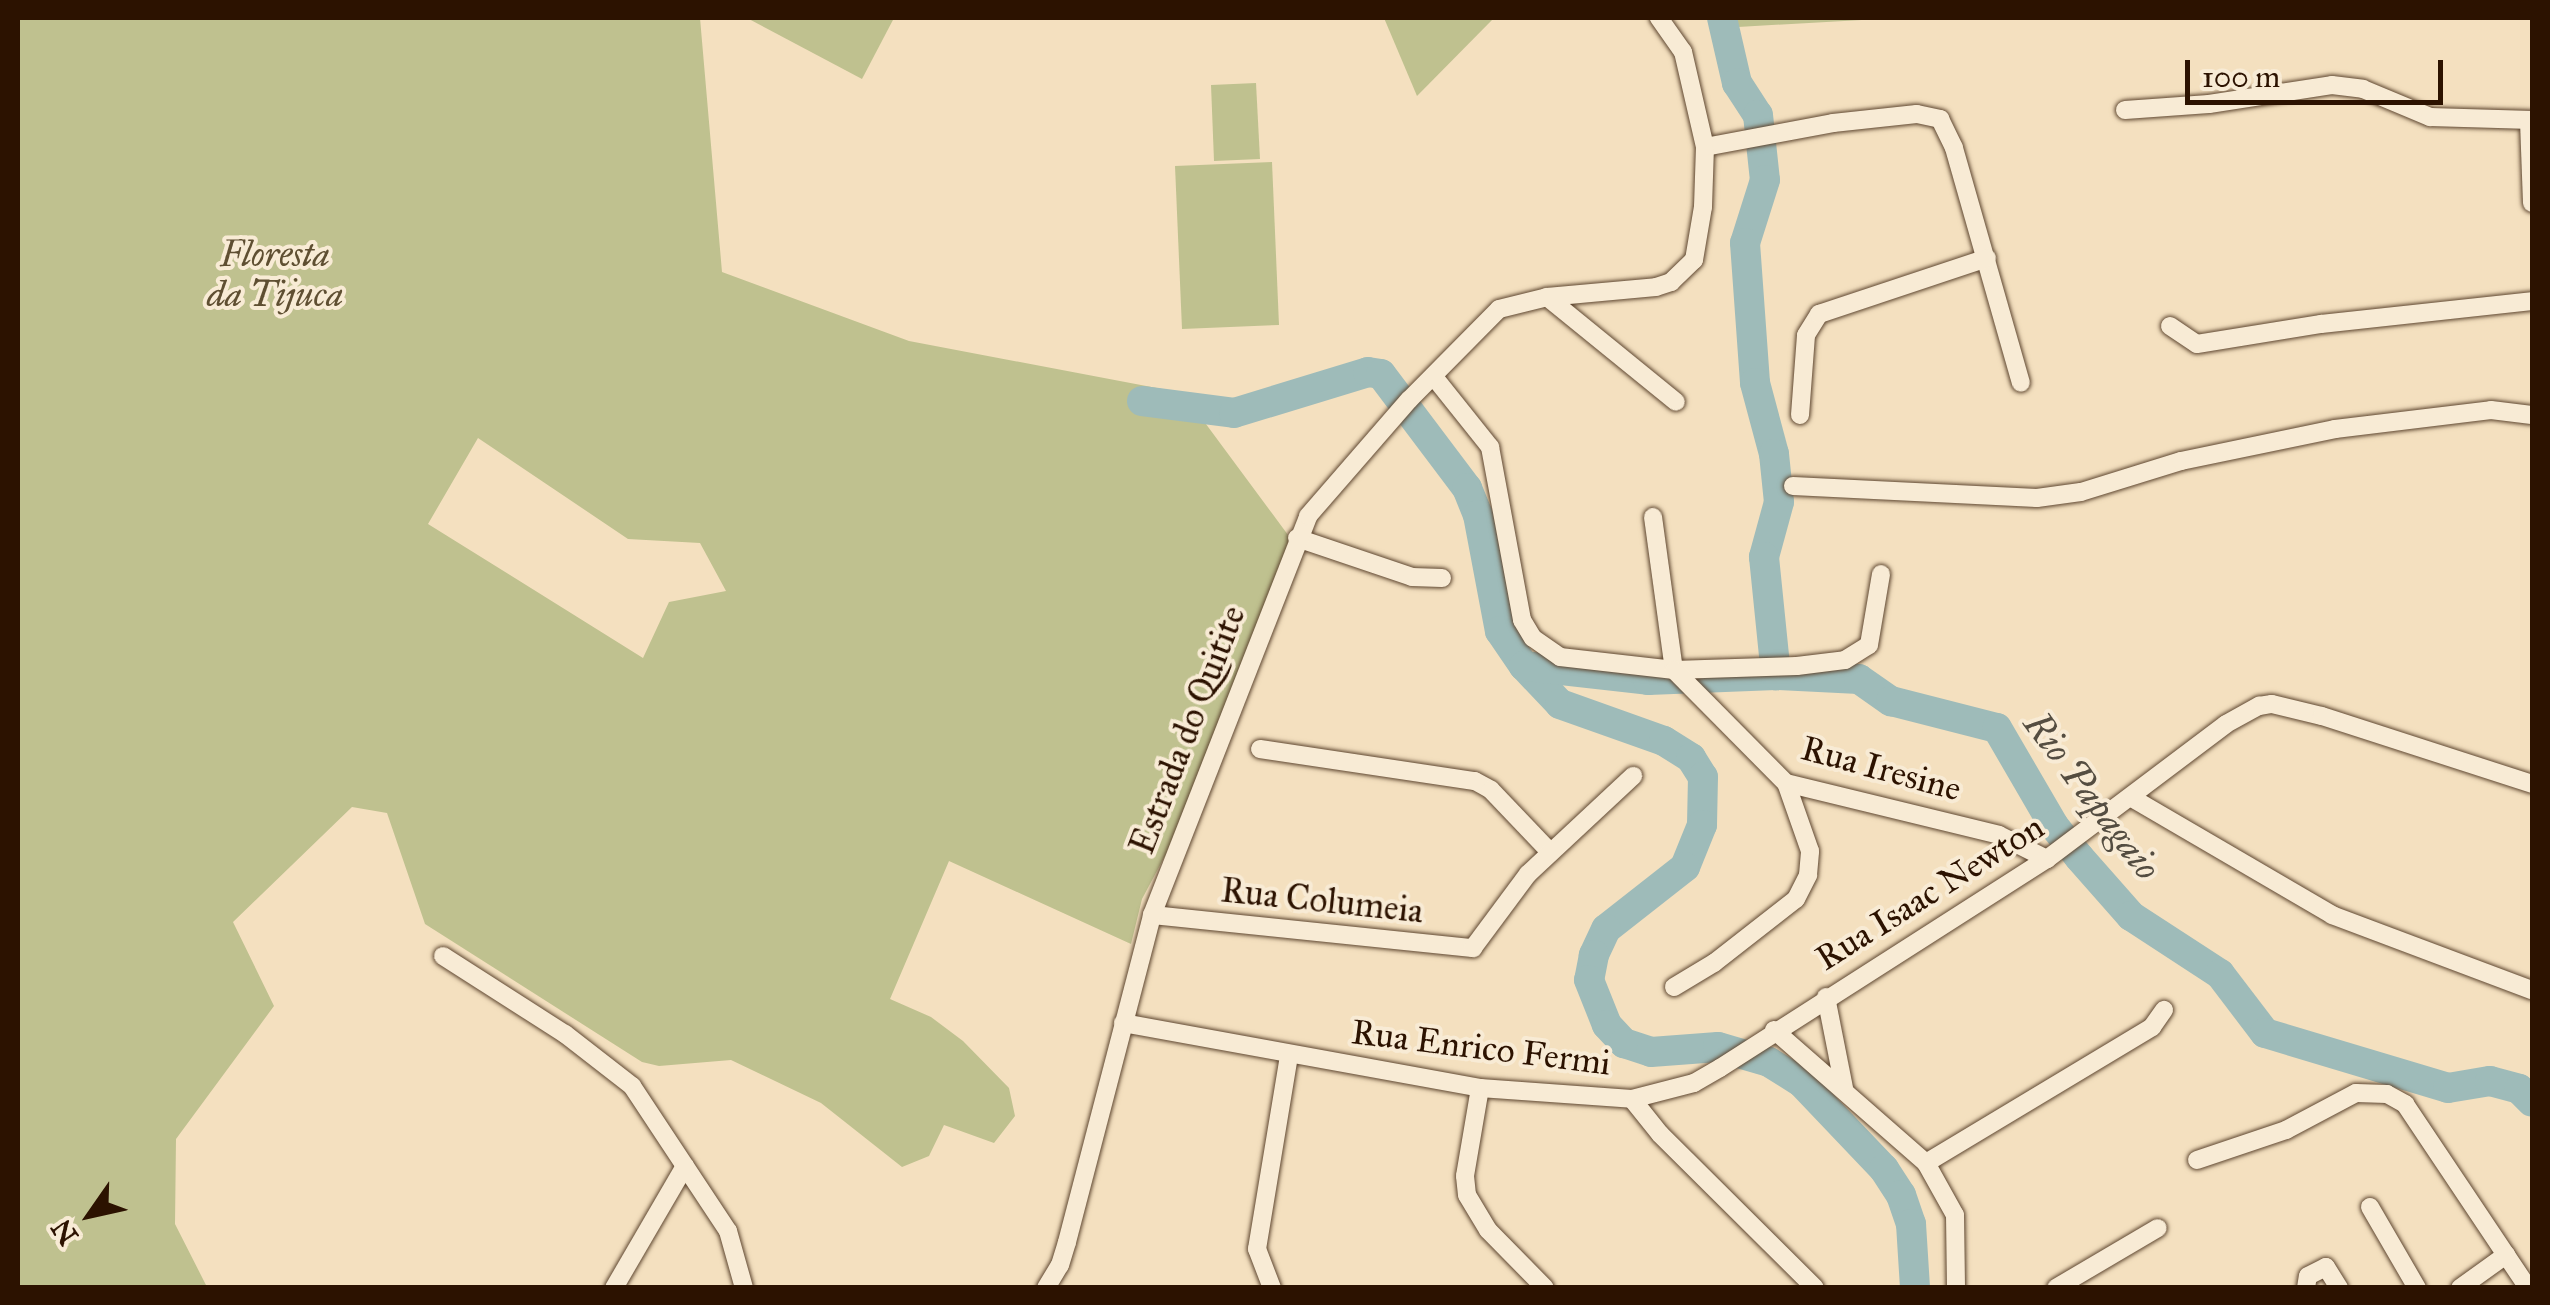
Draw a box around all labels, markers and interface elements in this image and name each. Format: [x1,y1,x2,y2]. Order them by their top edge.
scale bar [2190,40,2448,102]
text: 100 m [2202,59,2280,95]
park label: Floresta da Tijuca [207,234,343,316]
street label: Estrada do Quitite [1121,600,1255,860]
water label: Rio Papagaio [2014,703,2170,889]
street label: Rua Iresine [1797,728,1965,810]
street label: Rua Isaac Newton [1808,806,2052,980]
street label: Rua Columeia [1219,870,1425,932]
street label: Rua Enrico Fermi [1349,1011,1613,1085]
north arrow [40,1165,140,1265]
text: N [44,1212,86,1252]

